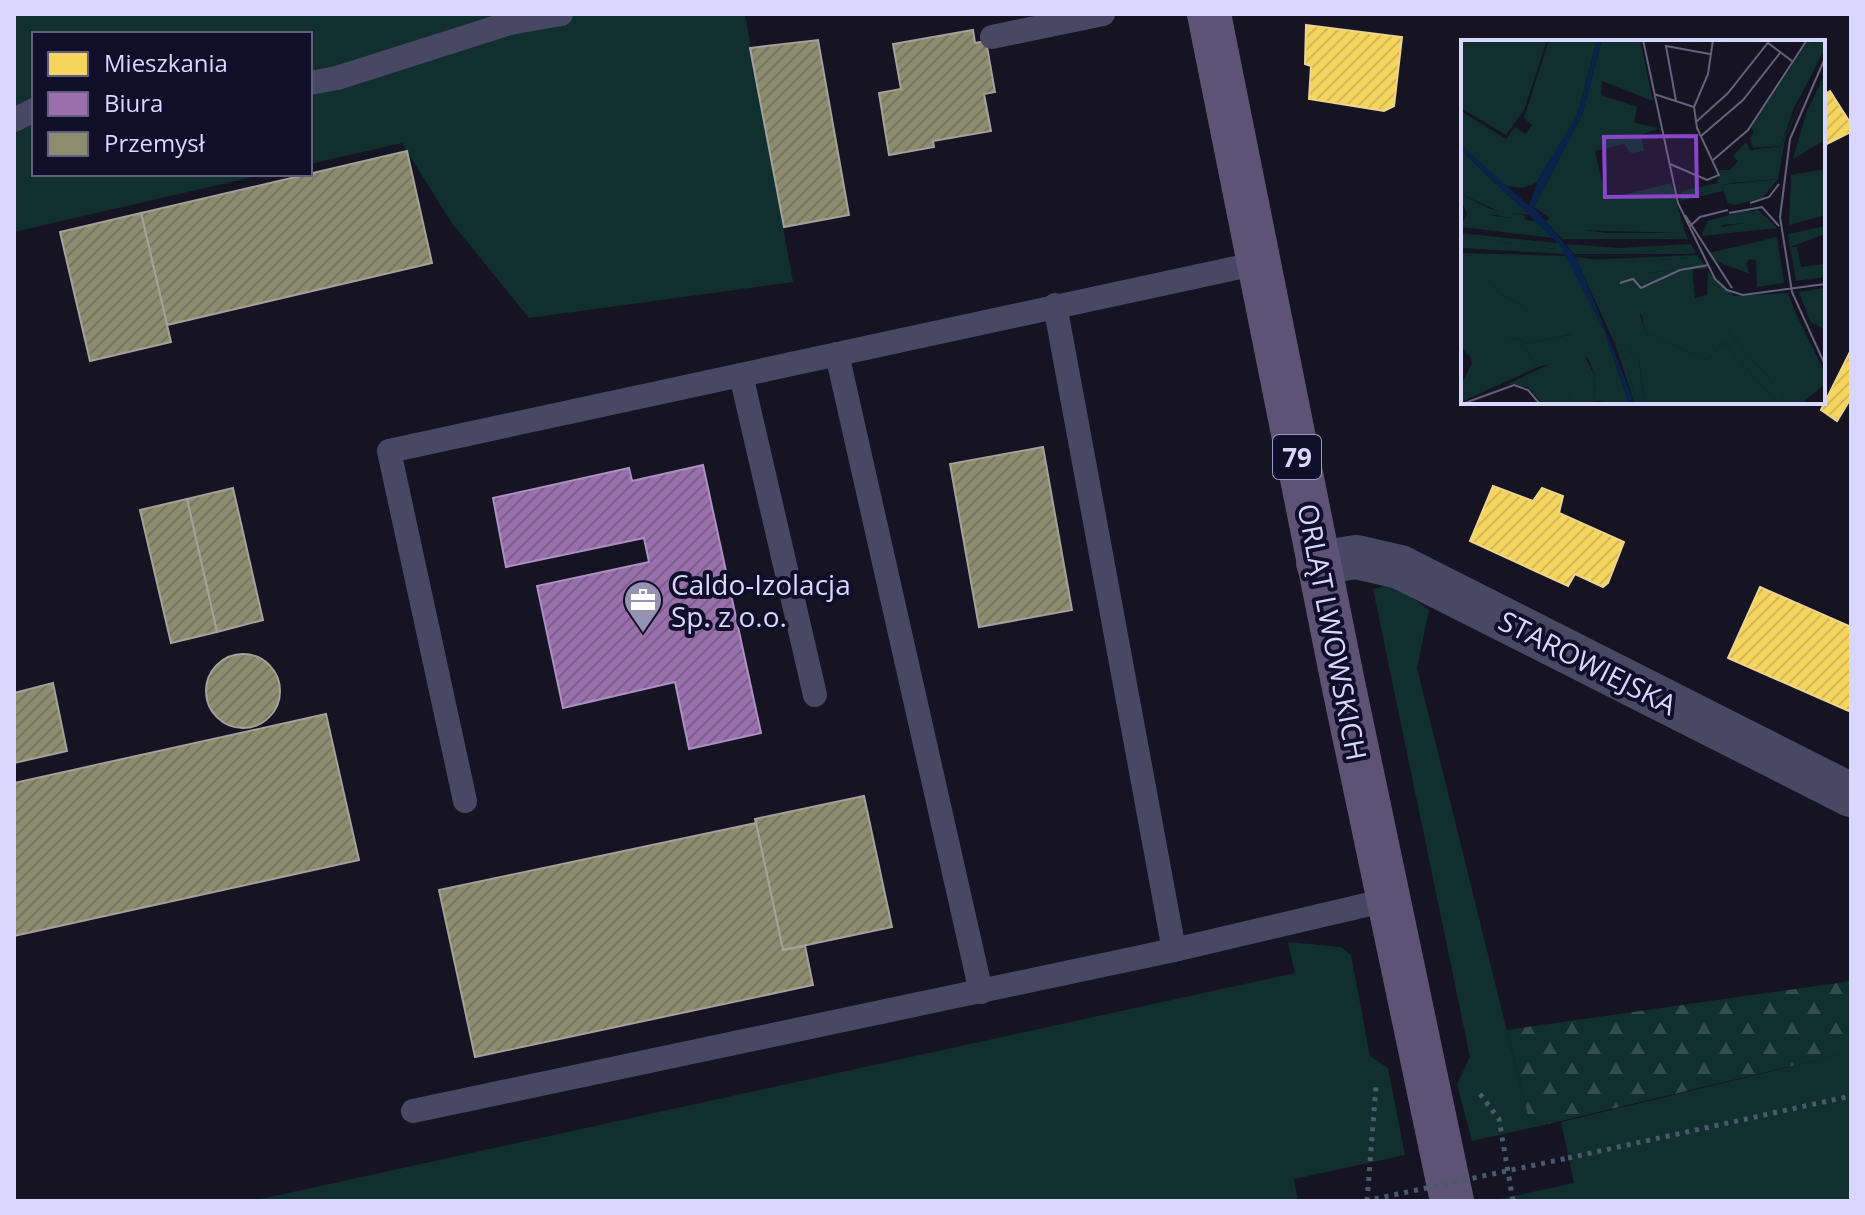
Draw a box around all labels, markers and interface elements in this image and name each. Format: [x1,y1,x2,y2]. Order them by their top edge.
legend [32,32,312,176]
inset map [1461,40,1825,404]
text: Mieszkania [104,46,228,79]
text: Biura [104,86,163,119]
text: Przemysł [104,126,206,159]
road number: 79 [1273,435,1321,479]
street label: ORLĄT LWOWSKICH [1289,500,1377,764]
place label: Caldo-Izolacja Sp. z o.o. [671,565,851,635]
office icon: Caldo-Izolacja Sp. z o.o. [622,579,664,634]
street label: STAROWIEJSKA [1493,601,1684,723]

